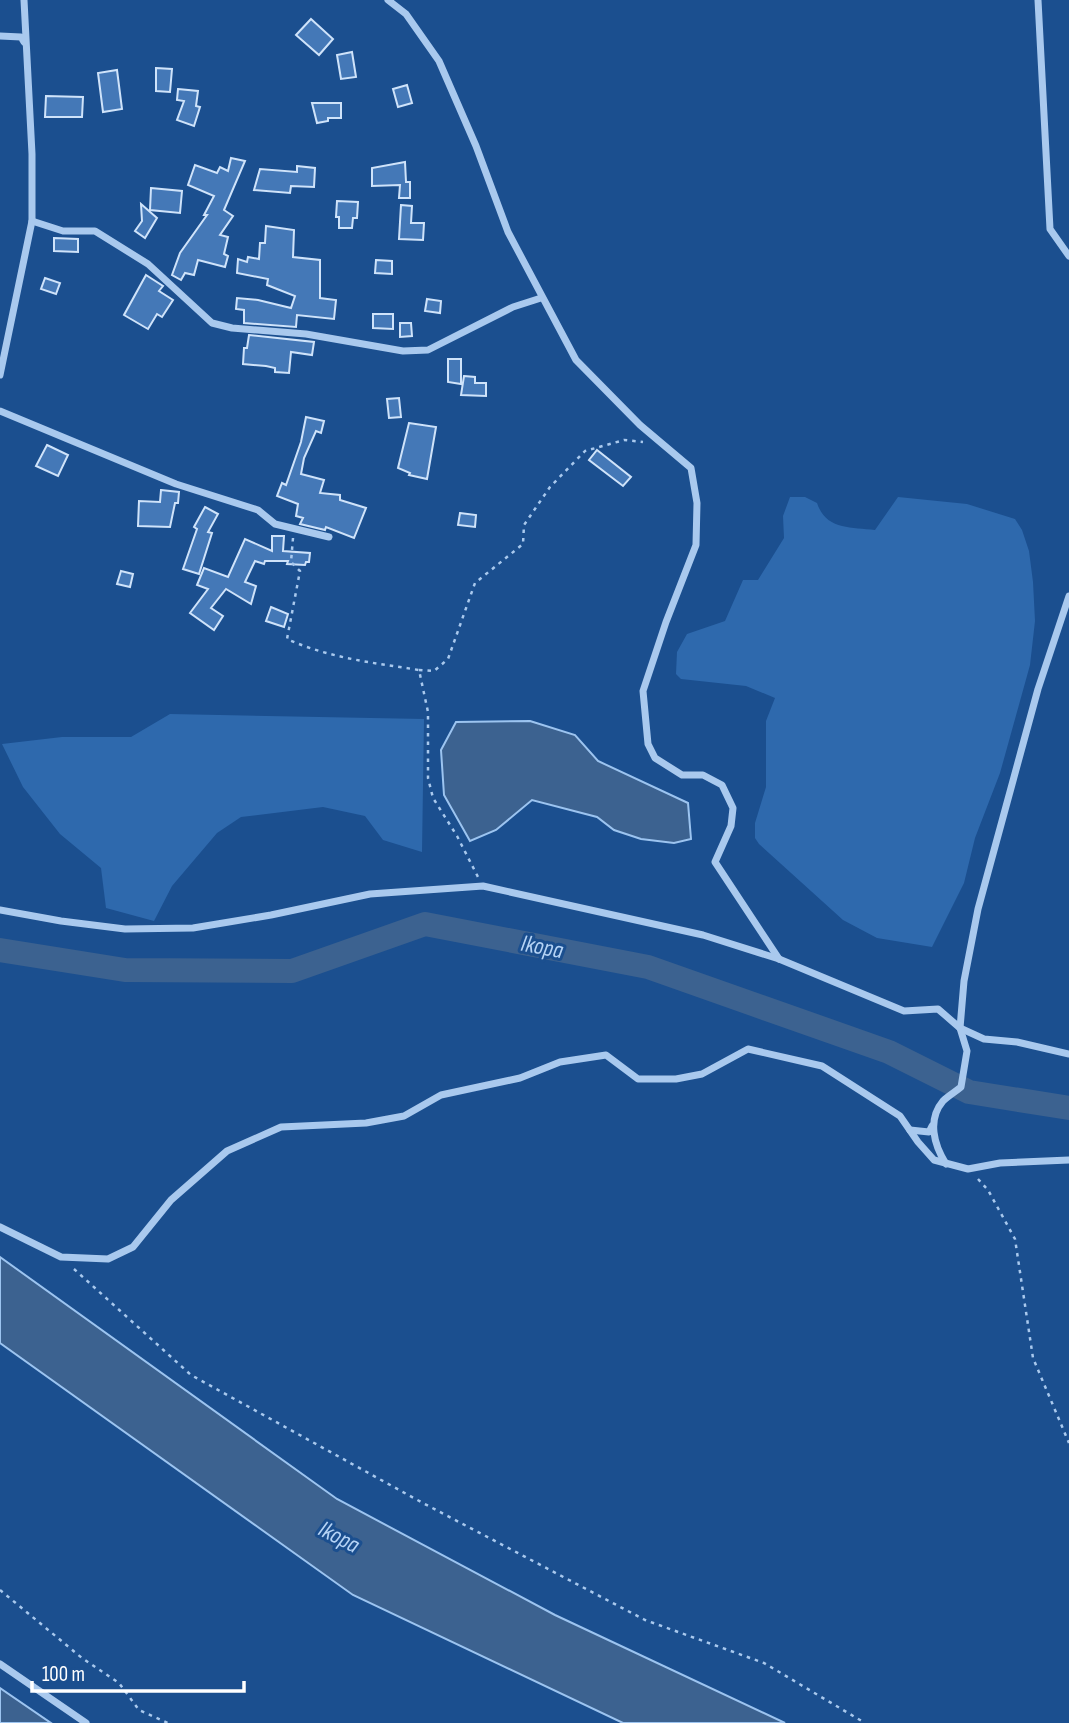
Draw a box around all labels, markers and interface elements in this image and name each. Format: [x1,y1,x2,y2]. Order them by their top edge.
water label: Ikopa [518,929,566,965]
water label: Ikopa [313,1514,365,1560]
scale bar [32,1650,243,1694]
text: 100 m [42,1662,85,1687]

